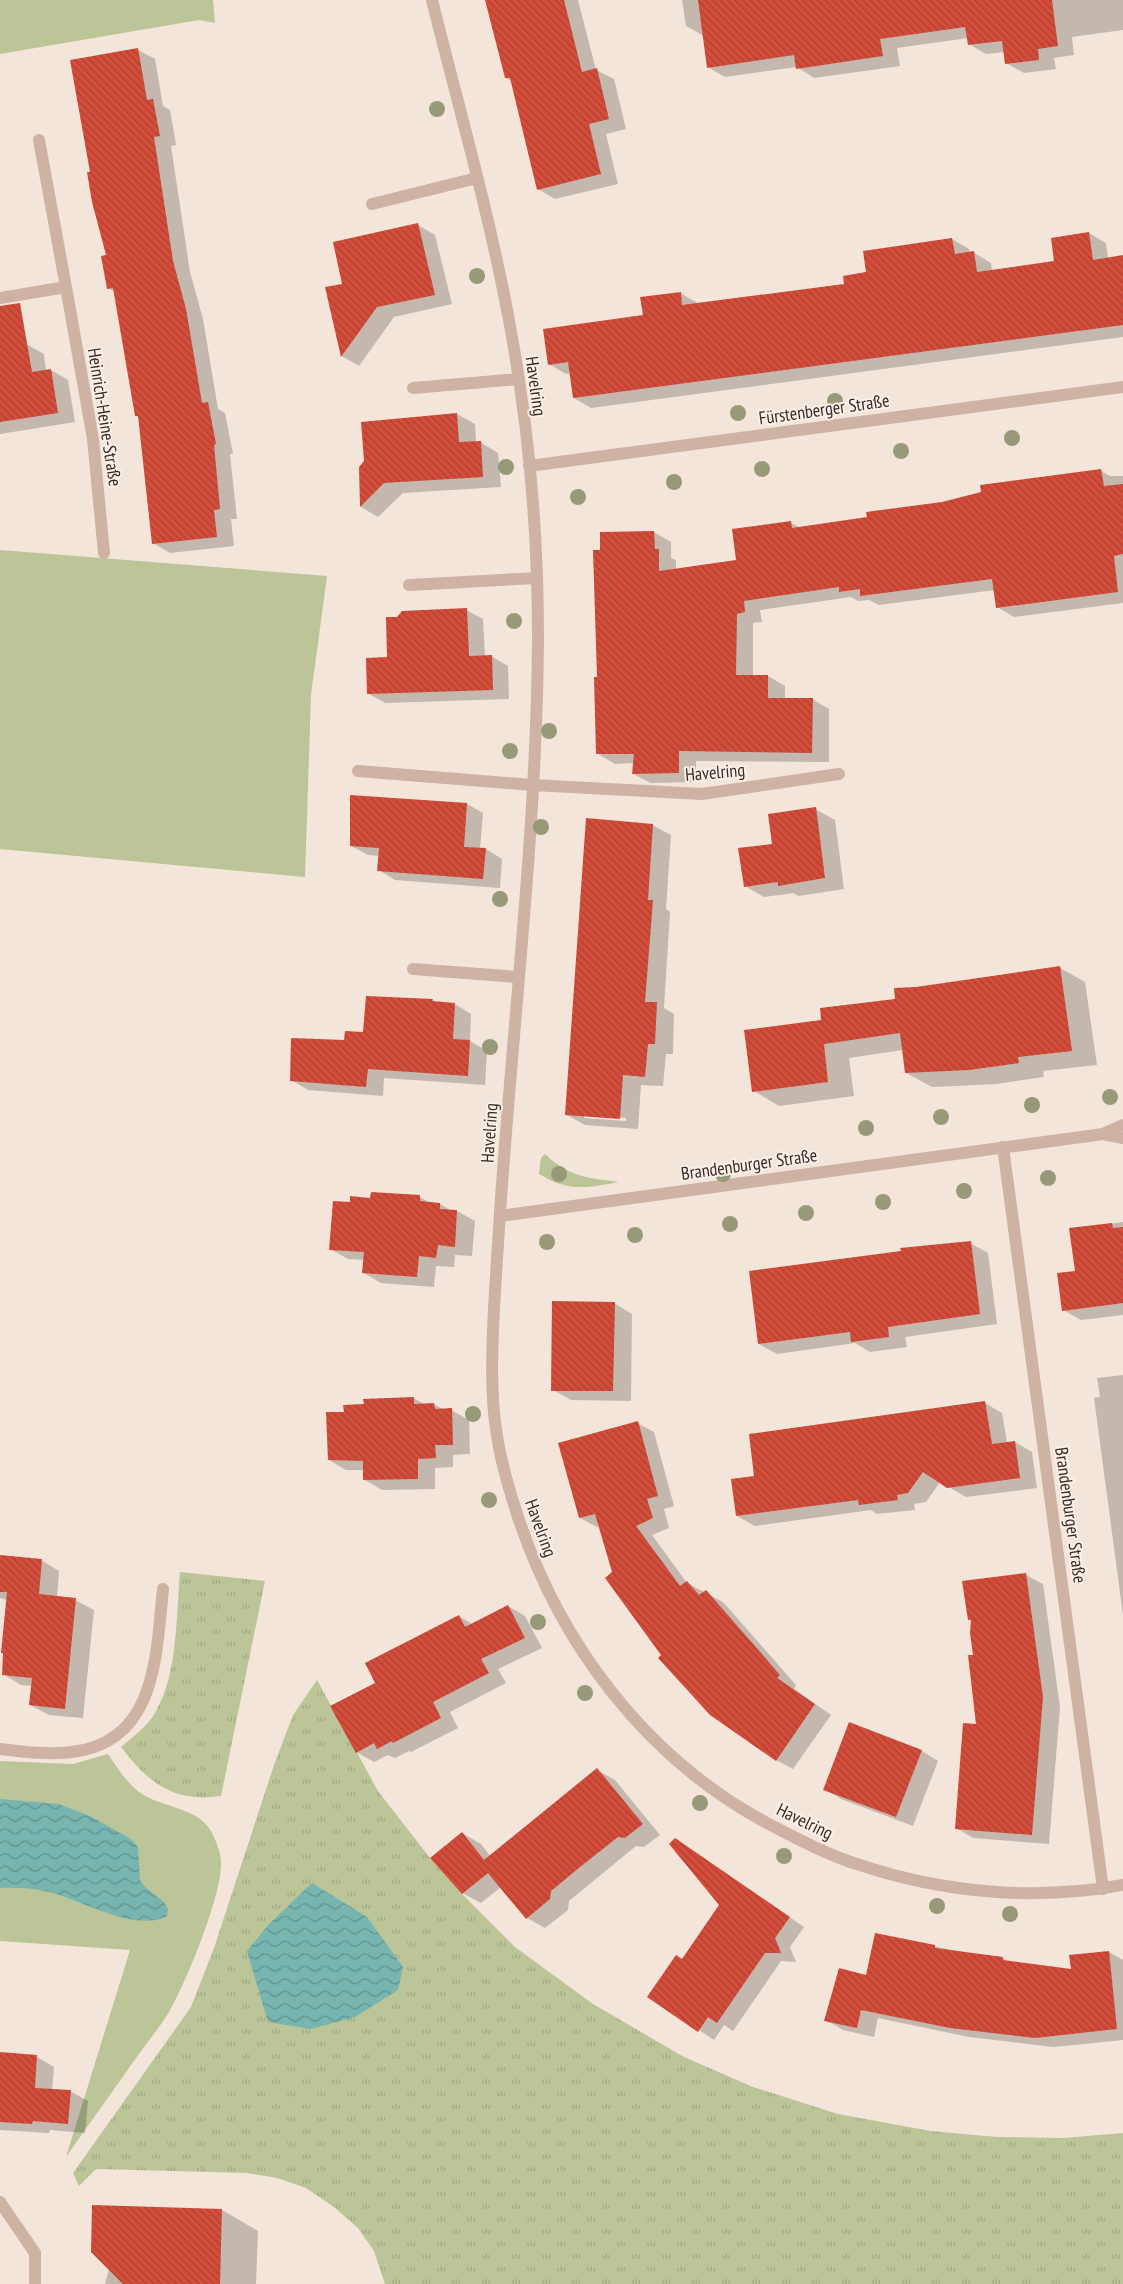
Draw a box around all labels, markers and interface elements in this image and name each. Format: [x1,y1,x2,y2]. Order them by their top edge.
street label: Heinrich-Heine-Straße [83,346,127,488]
street label: Havelring [520,355,552,417]
street label: Fürstenberger Straße [757,388,891,430]
street label: Havelring [684,758,746,786]
street label: Havelring [475,1102,503,1164]
street label: Brandenburger Straße [679,1143,819,1185]
street label: Brandenburger Straße [1050,1445,1092,1585]
street label: Havelring [520,1496,562,1560]
street label: Havelring [773,1798,837,1844]

